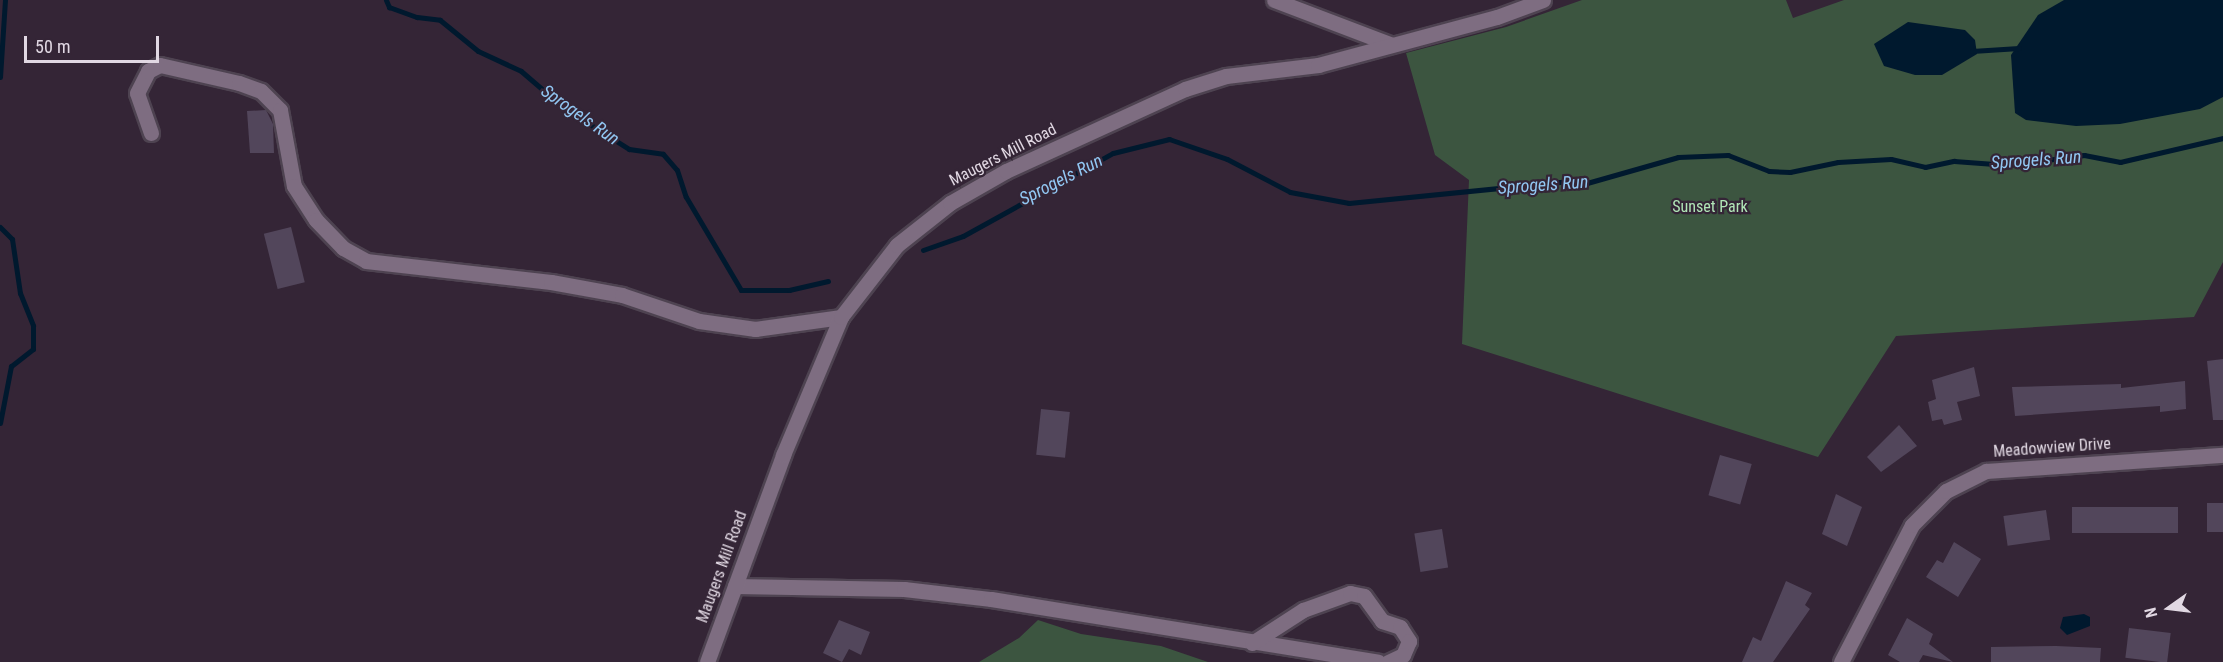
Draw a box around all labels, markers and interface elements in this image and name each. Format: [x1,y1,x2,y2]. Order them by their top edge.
scale bar [27,24,162,62]
text: 50 m [35,36,70,57]
water label: Sprogels Run [537,80,623,150]
street label: Maugers Mill Road [946,120,1060,190]
water label: Sprogels Run [1990,146,2082,174]
water label: Sprogels Run [1016,150,1106,210]
water label: Sprogels Run [1497,171,1589,199]
park label: Sunset Park [1672,197,1748,217]
street label: Meadowview Drive [1993,434,2111,462]
street label: Maugers Mill Road [693,508,751,626]
north arrow [2139,578,2199,638]
text: N [2141,605,2161,620]

